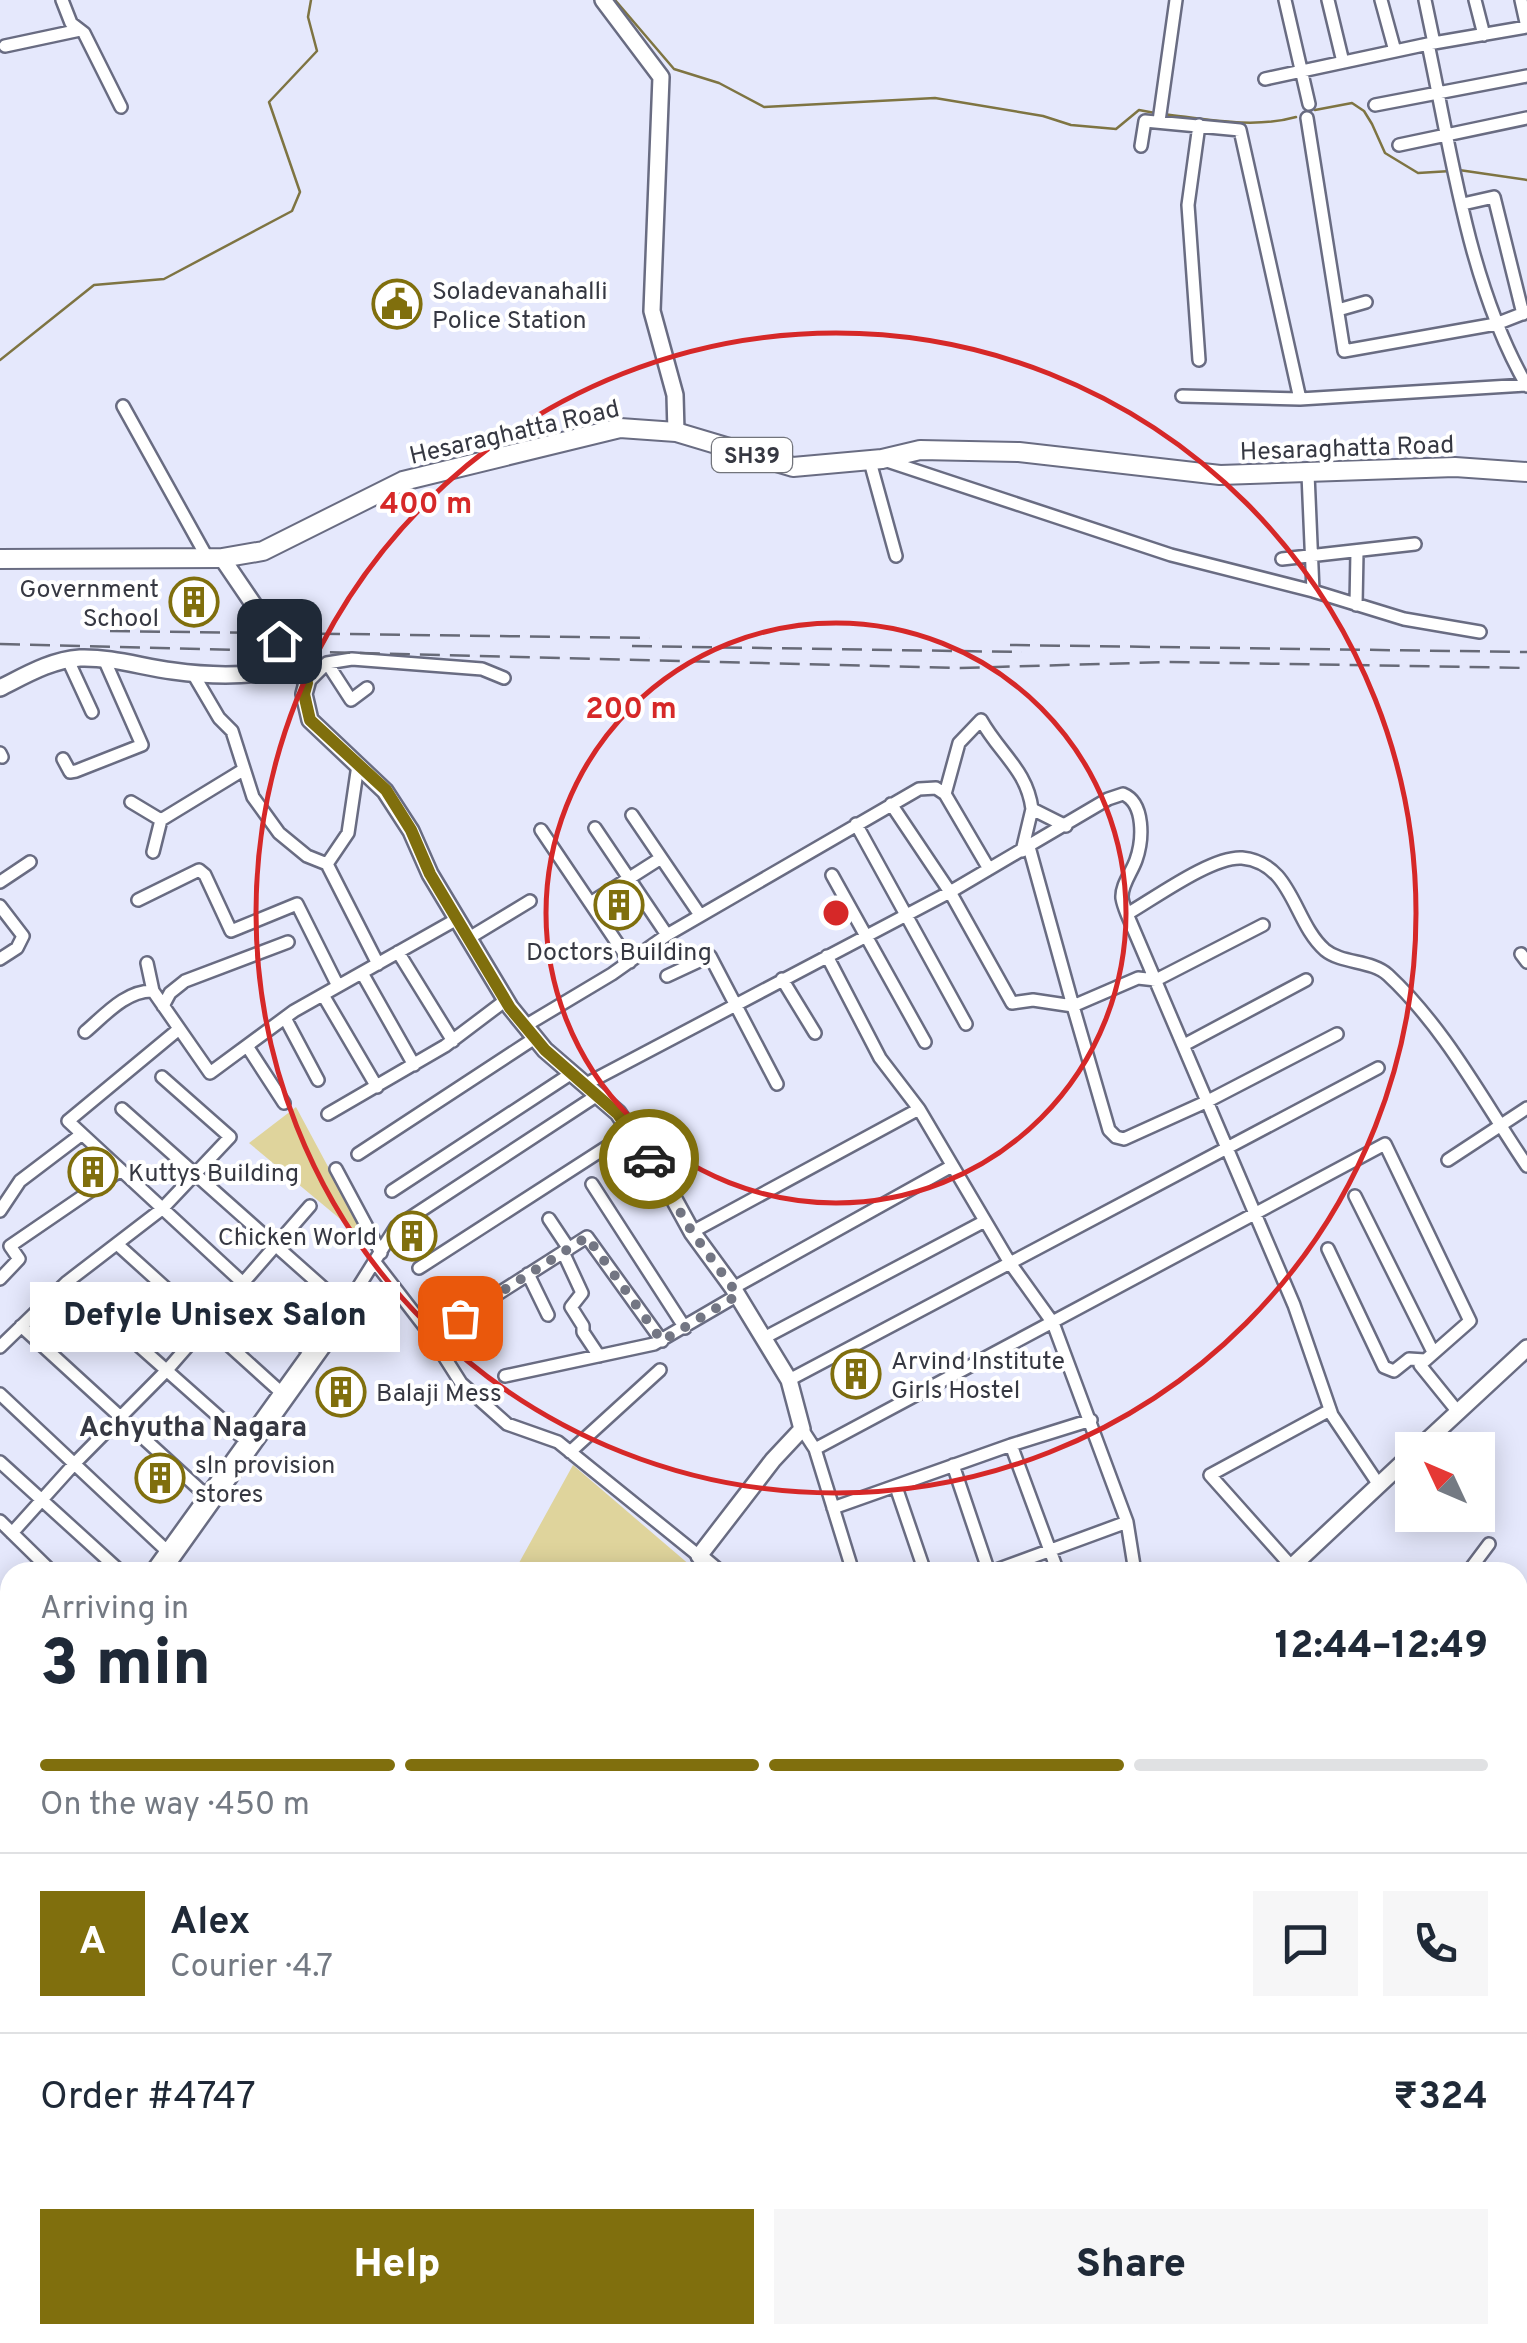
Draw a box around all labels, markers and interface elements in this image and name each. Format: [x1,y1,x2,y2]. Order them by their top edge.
place label: Soladevanahalli Police Station [432,277,607,338]
public building icon: Soladevanahalli Police Station [371,278,423,330]
street label: Hesaraghatta Road [406,394,623,474]
street label: Hesaraghatta Road [1239,430,1455,470]
road number: SH39 [712,438,792,472]
text: 400 m [380,487,472,524]
place label: Government School [19,575,159,636]
building icon: Government School [168,576,220,628]
pin [237,599,322,684]
icon: home [252,614,307,669]
text: 200 m [585,692,677,729]
building icon: Doctors Building [593,879,645,931]
centre of rings [818,895,854,931]
place label: Doctors Building [526,938,712,970]
courier [599,1109,699,1209]
icon: car [622,1132,677,1187]
building icon: Kuttys Building [67,1146,119,1198]
place label: Kuttys Building [128,1159,299,1191]
building icon: Chicken World [386,1210,438,1262]
place label: Chicken World [218,1223,377,1255]
pin [418,1276,503,1361]
callout: Defyle Unisex Salon [30,1283,400,1353]
icon: bag [433,1291,488,1346]
text: Defyle Unisex Salon [63,1297,367,1337]
place label: Arvind Institute Girls Hostel [891,1347,1065,1408]
building icon: Arvind Institute Girls Hostel [830,1348,882,1400]
building icon: Balaji Mess [315,1366,367,1418]
place label: Balaji Mess [376,1379,502,1411]
district label: Achyutha Nagara [79,1411,307,1447]
north arrow [1395,1432,1495,1532]
map controls [1395,1432,1495,1532]
place label: sln provision stores [195,1451,335,1512]
building icon: sln provision stores [134,1452,186,1504]
text: Arriving in [40,1590,189,1630]
text: 12:44–12:49 [1275,1623,1488,1672]
text: 3 min [40,1626,211,1708]
text: On the way · 450 m [40,1786,310,1826]
button: chat [1253,1891,1358,1996]
button: phone [1383,1891,1488,1996]
text: Alex [170,1899,250,1948]
text: A [79,1919,106,1968]
text: Courier · 4.7 [170,1948,333,1988]
text: Order #4747 [40,2074,256,2123]
text: ₹324 [1393,2074,1488,2123]
button: Help [40,2209,754,2324]
button: Share [774,2209,1488,2324]

